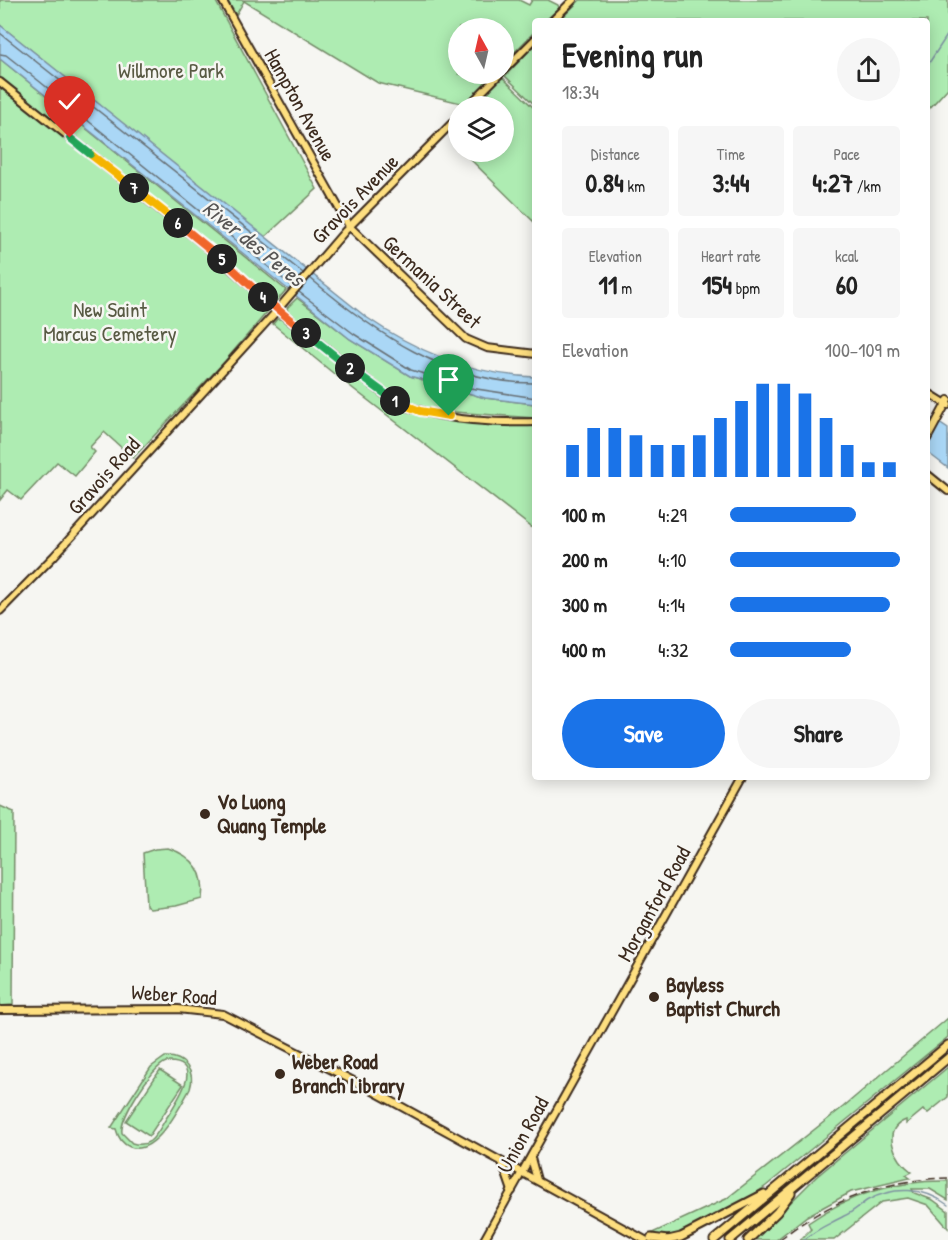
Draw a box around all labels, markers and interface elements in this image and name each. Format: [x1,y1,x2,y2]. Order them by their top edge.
north arrow [448,18,514,84]
map controls [448,18,514,162]
text: Evening run [562,33,703,77]
button: share [837,38,900,101]
street label: Hampton Avenue [258,43,343,166]
park label: Willmore Park [118,56,224,85]
pin [44,76,95,138]
text: 18:34 [562,78,599,105]
icon: check [53,85,86,118]
button: layers [448,96,514,162]
text: Distance [591,143,640,165]
text: Time [717,143,745,165]
text: Pace [833,143,860,165]
street label: Gravois Avenue [305,148,405,250]
text: 0.84 [586,165,624,200]
text: 3:44 [712,165,750,200]
text: 4:27 [812,165,853,200]
pin: 7 [119,173,149,203]
text: km [624,175,645,197]
text: /km [853,175,881,197]
text: 7 [130,177,138,199]
water label: River des Peres [197,193,313,295]
pin: 6 [163,208,193,238]
text: 6 [175,212,181,234]
street label: Germania Street [377,228,489,335]
pin: 5 [207,244,237,274]
text: Elevation [589,245,642,267]
text: Heart rate [701,245,761,267]
text: kcal [835,245,858,267]
text: 5 [219,248,225,270]
text: 11 [599,267,617,302]
text: 154 [702,267,732,302]
text: 60 [836,267,858,302]
text: m [617,277,632,299]
text: bpm [732,277,760,299]
pin: 4 [248,282,278,312]
text: 4 [260,286,266,308]
park label: New Saint Marcus Cemetery [43,295,177,348]
pin: 3 [291,318,321,348]
text: 3 [302,322,310,344]
text: Elevation [562,336,628,363]
text: 100–109 m [825,336,900,363]
pin: 2 [335,353,365,383]
pin [423,354,474,416]
text: 2 [346,357,354,379]
icon: arrive [432,363,465,396]
pin: 1 [380,386,410,416]
text: 1 [392,390,398,412]
street label: Gravois Road [61,431,146,521]
text: 100 m [562,501,605,528]
text: 4:29 [658,501,687,528]
text: 200 m [562,546,607,573]
text: 4:10 [658,546,686,573]
text: 300 m [562,591,607,618]
text: 4:14 [658,591,685,618]
text: 400 m [562,636,606,663]
text: 4:32 [658,636,688,663]
button: Save [562,699,725,768]
button: Share [737,699,900,768]
place label: Vo Luong Quang Temple [217,787,327,841]
marker: Vo Luong Quang Temple [198,807,212,821]
street label: Morganford Road [610,841,697,967]
place label: Bayless Baptist Church [666,970,780,1024]
street label: Weber Road [130,977,218,1012]
marker: Bayless Baptist Church [647,990,661,1004]
place label: Weber Road Branch Library [292,1047,405,1101]
marker: Weber Road Branch Library [273,1067,287,1081]
street label: Union Road [490,1091,555,1178]

